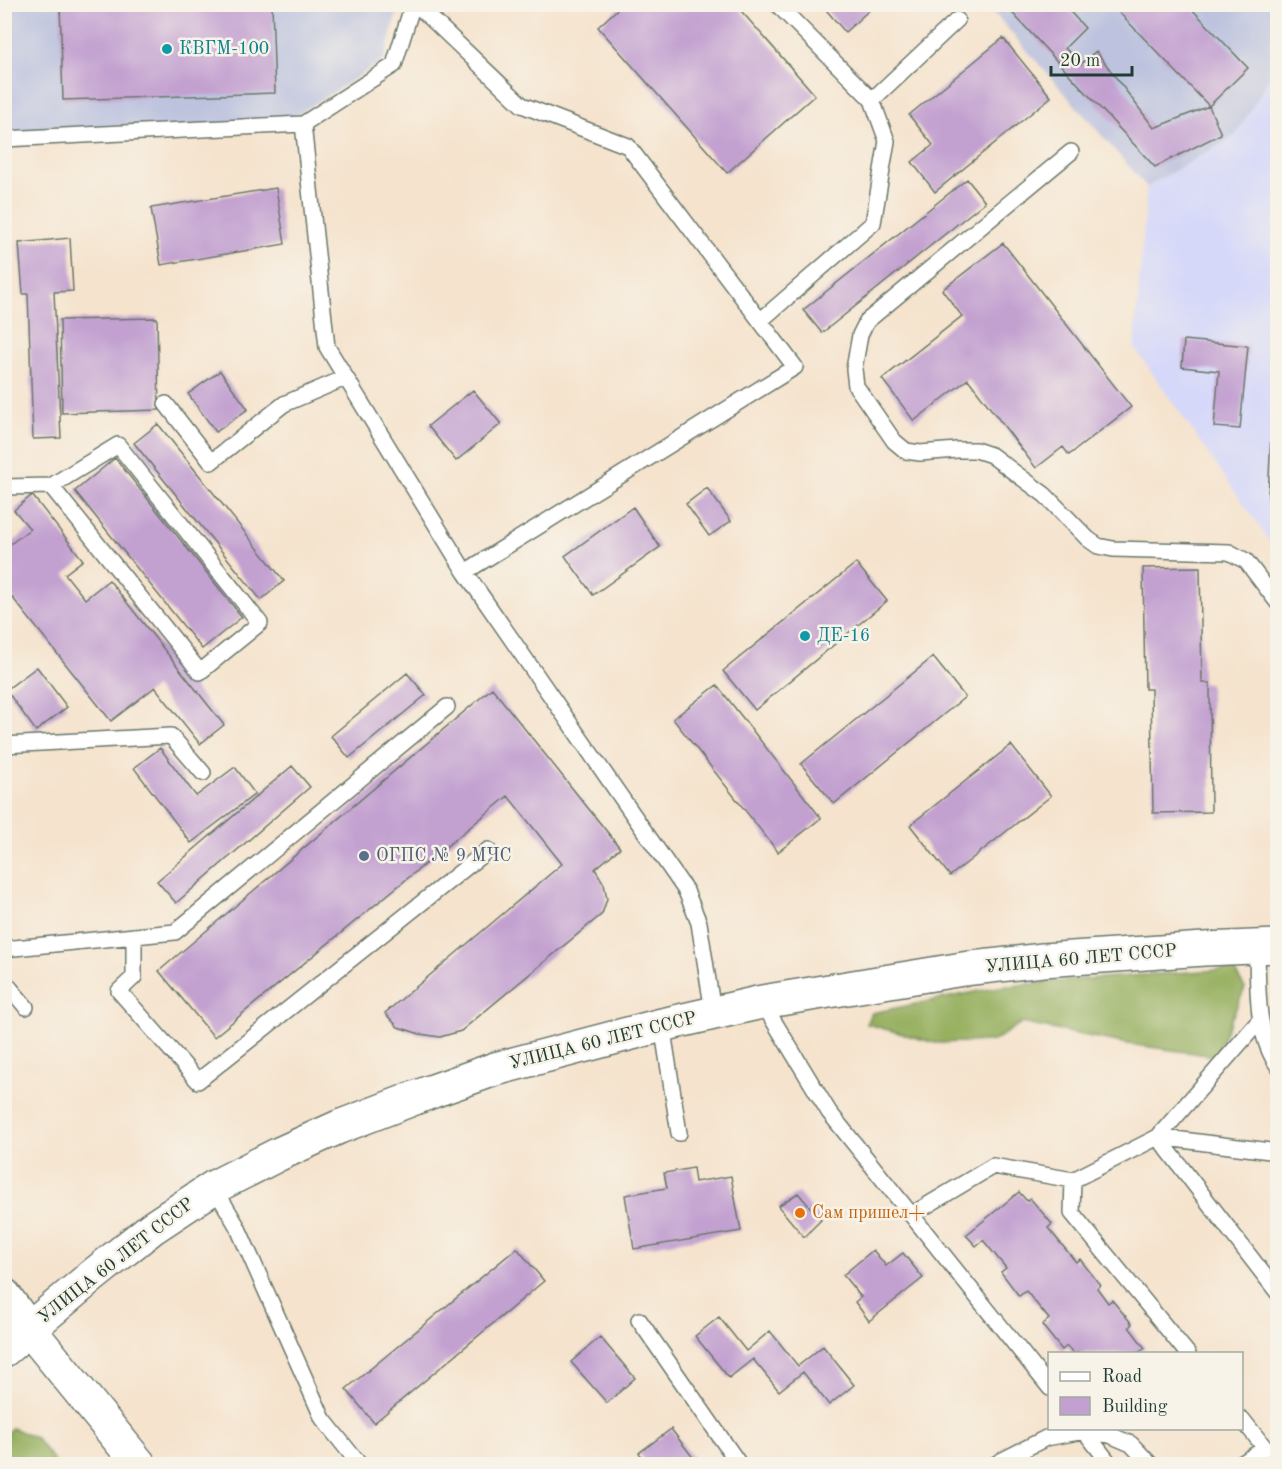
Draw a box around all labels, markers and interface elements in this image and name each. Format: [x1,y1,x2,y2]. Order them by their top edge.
scale bar [1051,39,1132,77]
place label: КВГМ-100 [179,40,269,58]
marker: КВГМ-100 [160,42,174,56]
text: 20 m [1060,52,1100,70]
place label: ДЕ-16 [817,627,870,645]
marker: ДЕ-16 [798,629,812,643]
place label: ОГПС № 9 МЧС [376,847,512,865]
marker: ОГПС № 9 МЧС [357,849,371,863]
street label: УЛИЦА 60 ЛЕТ СССР [985,942,1177,976]
street label: УЛИЦА 60 ЛЕТ СССР [508,1009,698,1073]
street label: УЛИЦА 60 ЛЕТ СССР [35,1195,197,1327]
place label: Сам пришел+ [812,1204,925,1222]
marker: Сам пришел+ [793,1206,807,1220]
legend [1048,1352,1243,1430]
text: Road [1102,1368,1142,1386]
text: Building [1102,1398,1168,1416]

